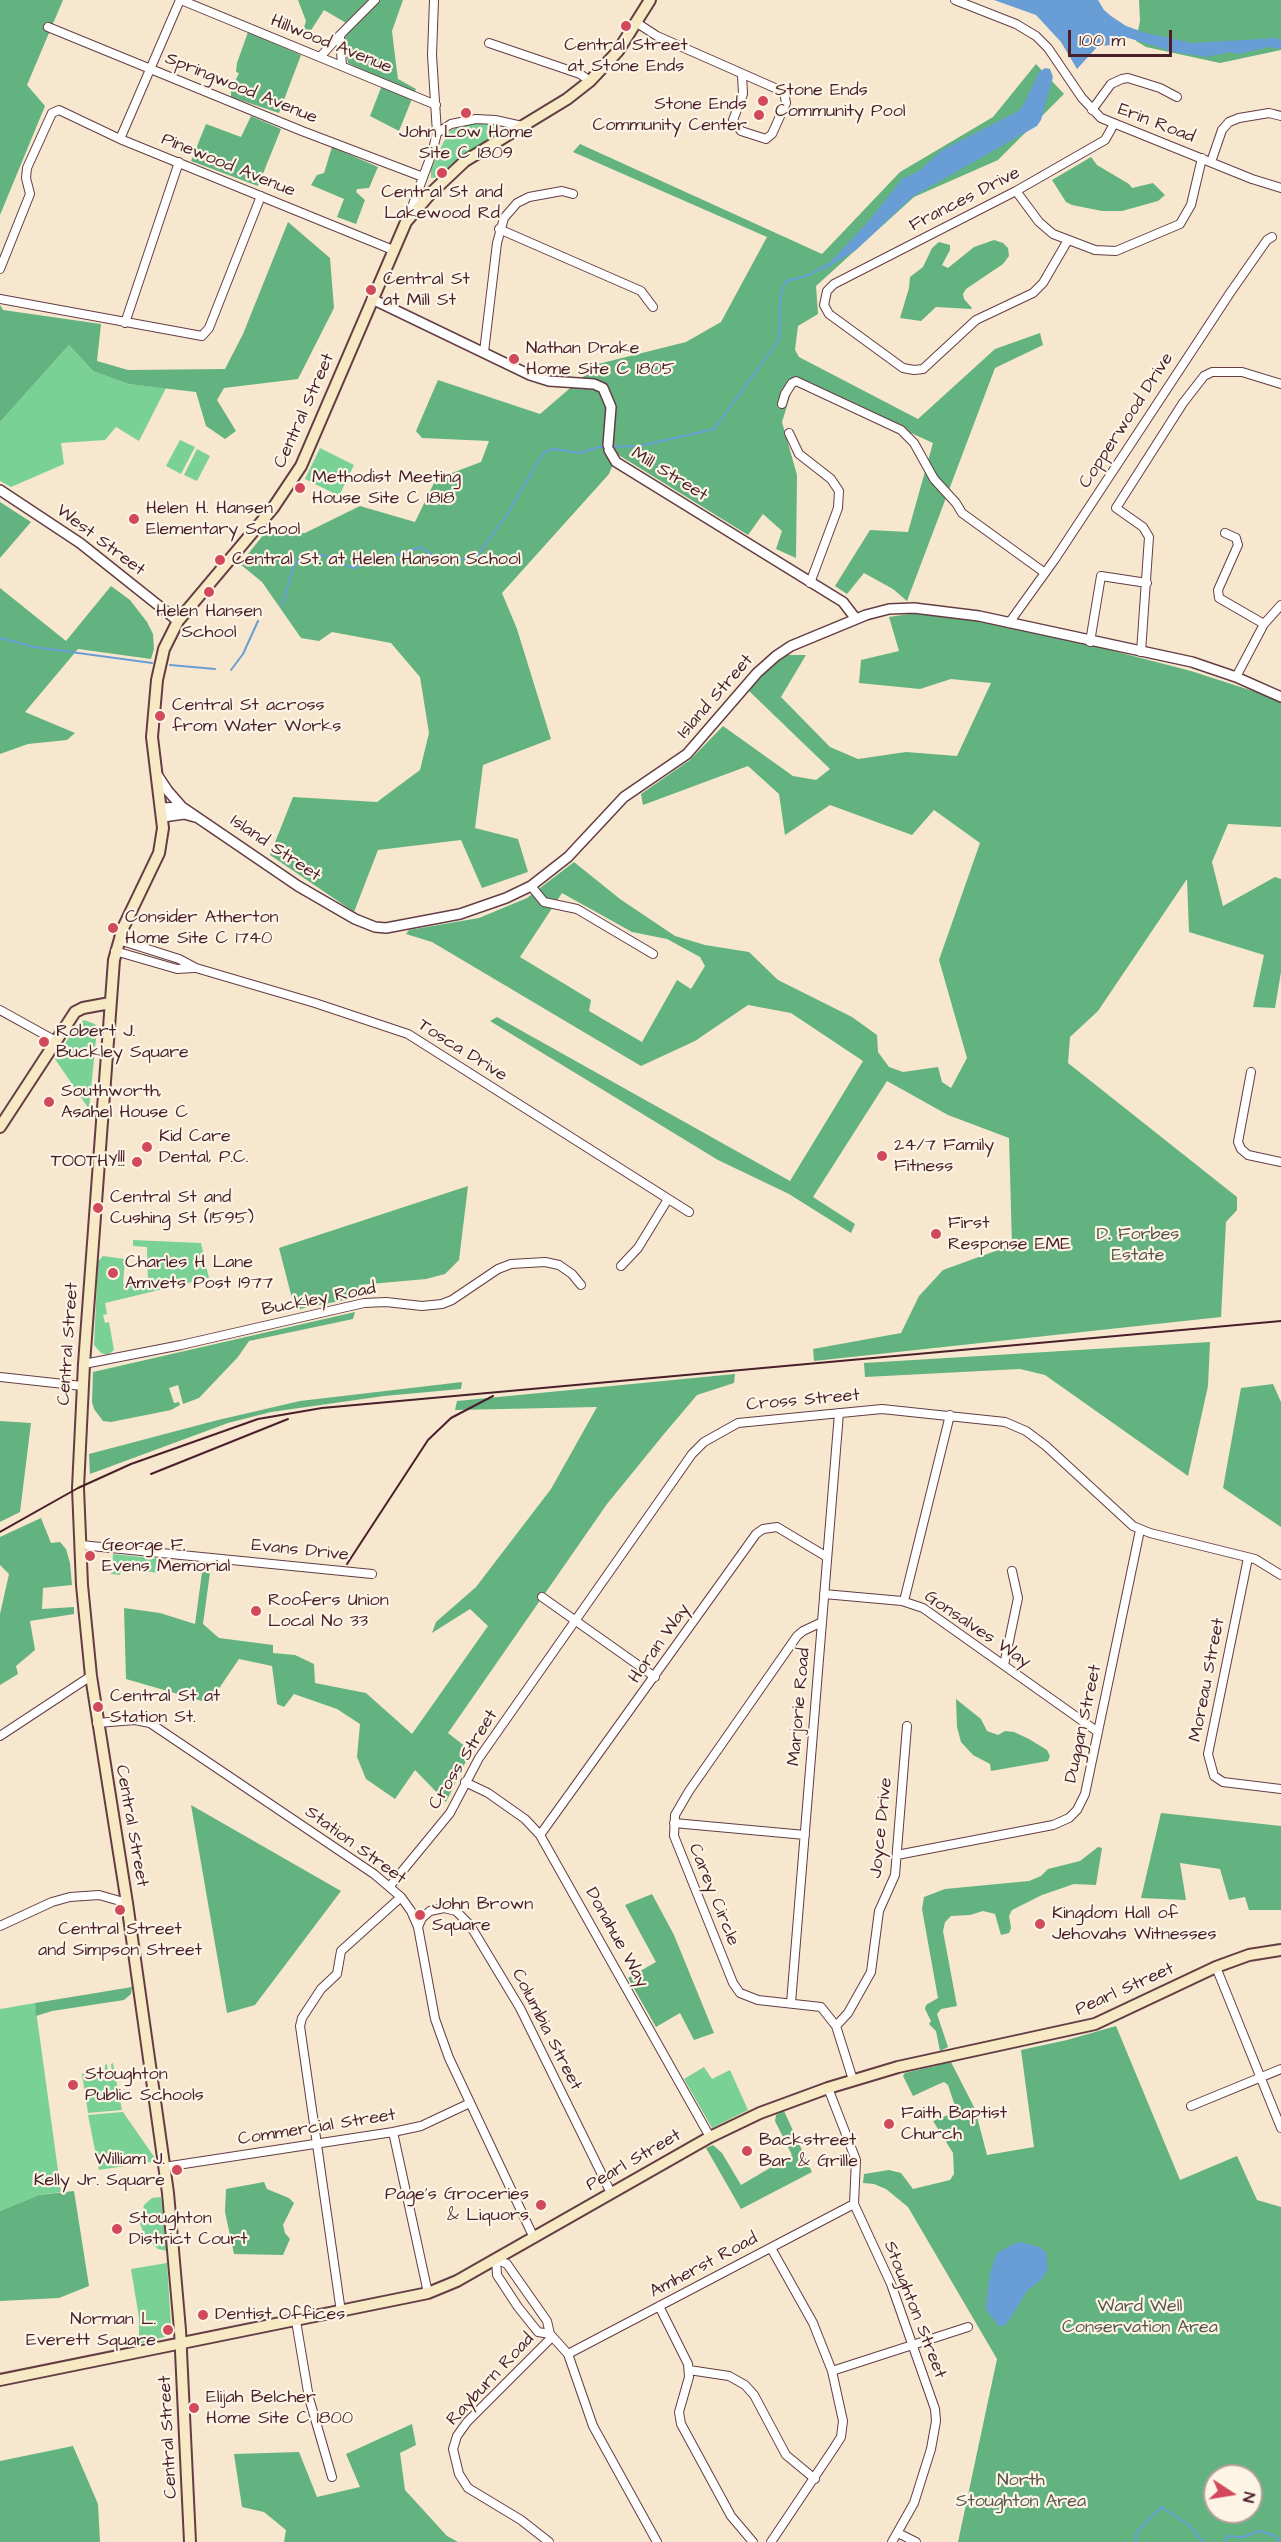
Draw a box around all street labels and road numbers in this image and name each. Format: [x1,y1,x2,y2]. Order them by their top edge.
street label: Hillwood Avenue [267,11,395,79]
street label: Springwood Avenue [162,49,320,129]
street label: Erin Road [1114,99,1198,149]
street label: Pinewood Avenue [158,129,298,203]
street label: Frances Drive [906,163,1024,237]
street label: Copperwood Drive [1075,349,1179,493]
street label: Central Street [270,350,340,472]
street label: Mill Street [627,443,711,507]
street label: West Street [51,501,149,581]
street label: Island Street [674,650,758,744]
street label: Island Street [226,811,324,887]
street label: Tosca Drive [413,1015,511,1087]
street label: Buckley Road [260,1278,378,1322]
street label: Central Street [54,1282,84,1406]
street label: Cross Street [745,1385,861,1417]
street label: Evans Drive [250,1535,350,1567]
street label: Gonsalves Way [920,1586,1034,1674]
street label: Horan Way [625,1600,695,1688]
street label: Moreau Street [1185,1616,1231,1744]
street label: Marjorie Road [784,1647,816,1767]
street label: Duggan Street [1061,1663,1107,1785]
street label: Cross Street [425,1706,503,1814]
street label: Central Street [110,1763,152,1889]
street label: Joyce Drive [866,1777,898,1879]
street label: Station Street [300,1802,410,1890]
street label: Carey Circle [683,1841,743,1949]
street label: Donahue Way [580,1884,652,1992]
street label: Pearl Street [1072,1959,1178,2021]
street label: Columbia Street [506,1966,586,2094]
street label: Commercial Street [237,2105,397,2151]
street label: Pearl Street [583,2125,685,2197]
street label: Amherst Road [646,2229,762,2303]
street label: Stoughton Street [878,2238,950,2382]
street label: Rayburn Road [443,2329,539,2431]
street label: Central Street [155,2375,183,2499]

